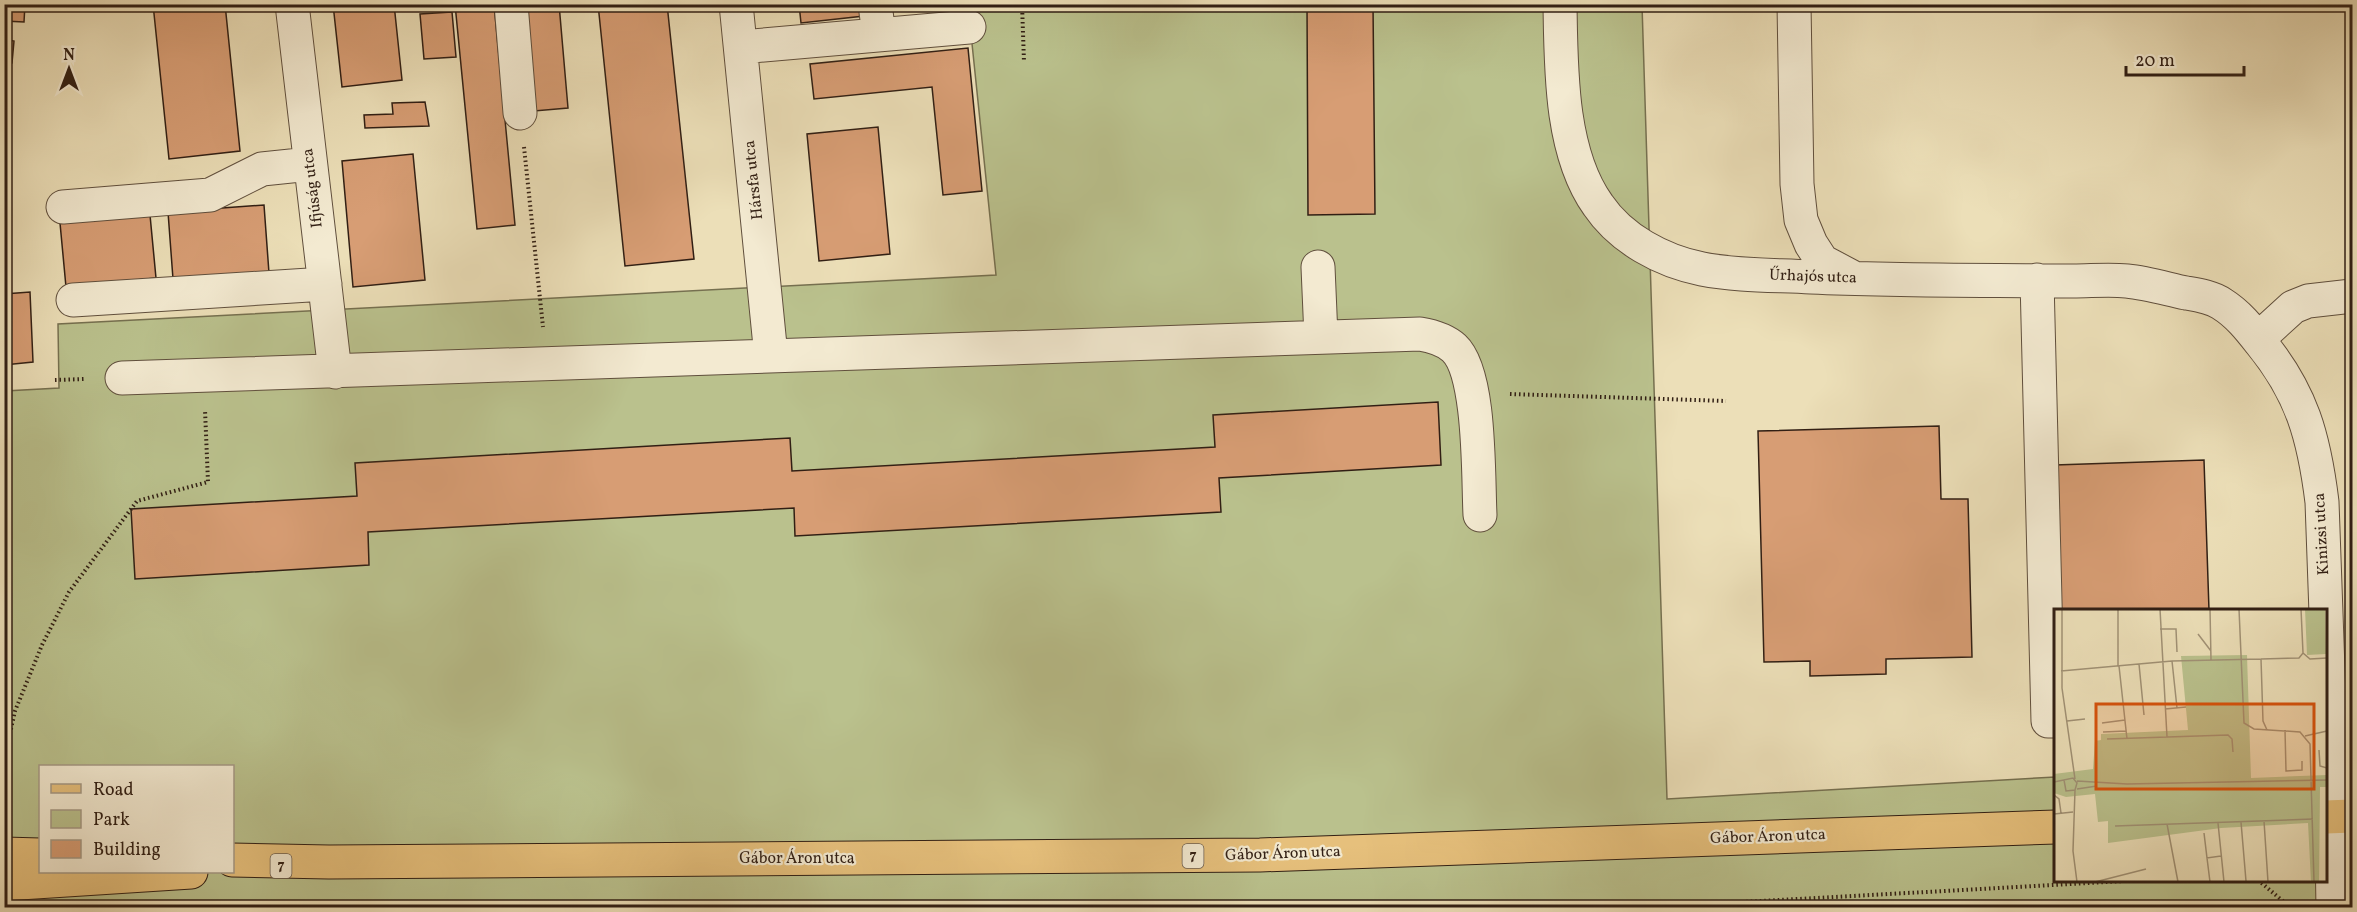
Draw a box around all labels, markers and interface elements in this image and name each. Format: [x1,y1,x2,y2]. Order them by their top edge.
north arrow [39,39,99,99]
scale bar [2126,39,2244,77]
text: N [63,45,75,67]
text: 20 m [2135,49,2175,74]
street label: Hársfa utca [739,139,769,221]
street label: Ifjúság utca [297,147,329,229]
street label: Űrhajós utca [1769,264,1857,290]
street label: Kinizsi utca [2309,492,2335,576]
inset map [2054,609,2327,882]
legend [39,765,234,873]
text: Road [93,778,134,803]
text: Park [93,808,130,833]
street label: Gábor Áron utca [1710,824,1826,850]
text: Building [93,838,161,863]
street label: Gábor Áron utca [1225,841,1341,867]
road number: 7 [1182,844,1204,868]
street label: Gábor Áron utca [739,848,855,870]
road number: 7 [270,854,292,878]

